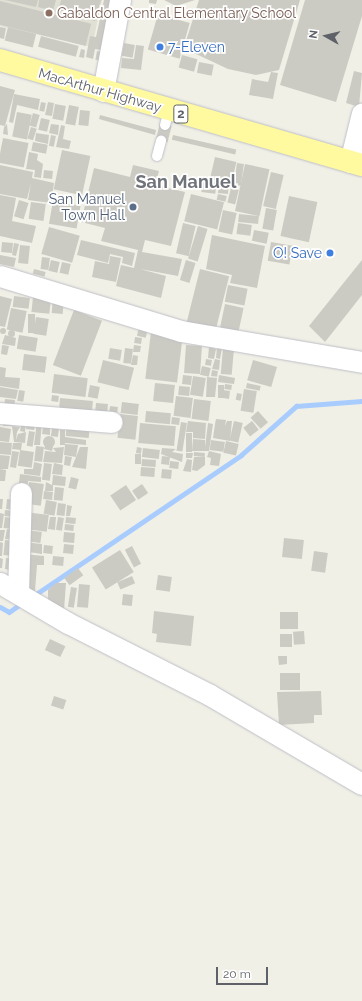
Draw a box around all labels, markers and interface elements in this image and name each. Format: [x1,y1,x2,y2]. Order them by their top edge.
place label: Gabaldon Central Elementary School [57,5,297,21]
marker: Gabaldon Central Elementary School [44,8,54,18]
north arrow [306,16,346,56]
text: N [307,29,321,39]
place label: 7-Eleven [168,39,225,55]
marker: 7-Eleven [155,42,165,52]
street label: MacArthur Highway [36,64,164,116]
road number: 2 [173,103,189,125]
district label: San Manuel [136,171,236,193]
place label: San Manuel Town Hall [49,191,125,224]
marker: San Manuel Town Hall [128,202,138,212]
place label: O! Save [273,245,322,261]
marker: O! Save [325,248,335,258]
scale bar [218,959,270,985]
text: 20 m [223,967,251,981]

